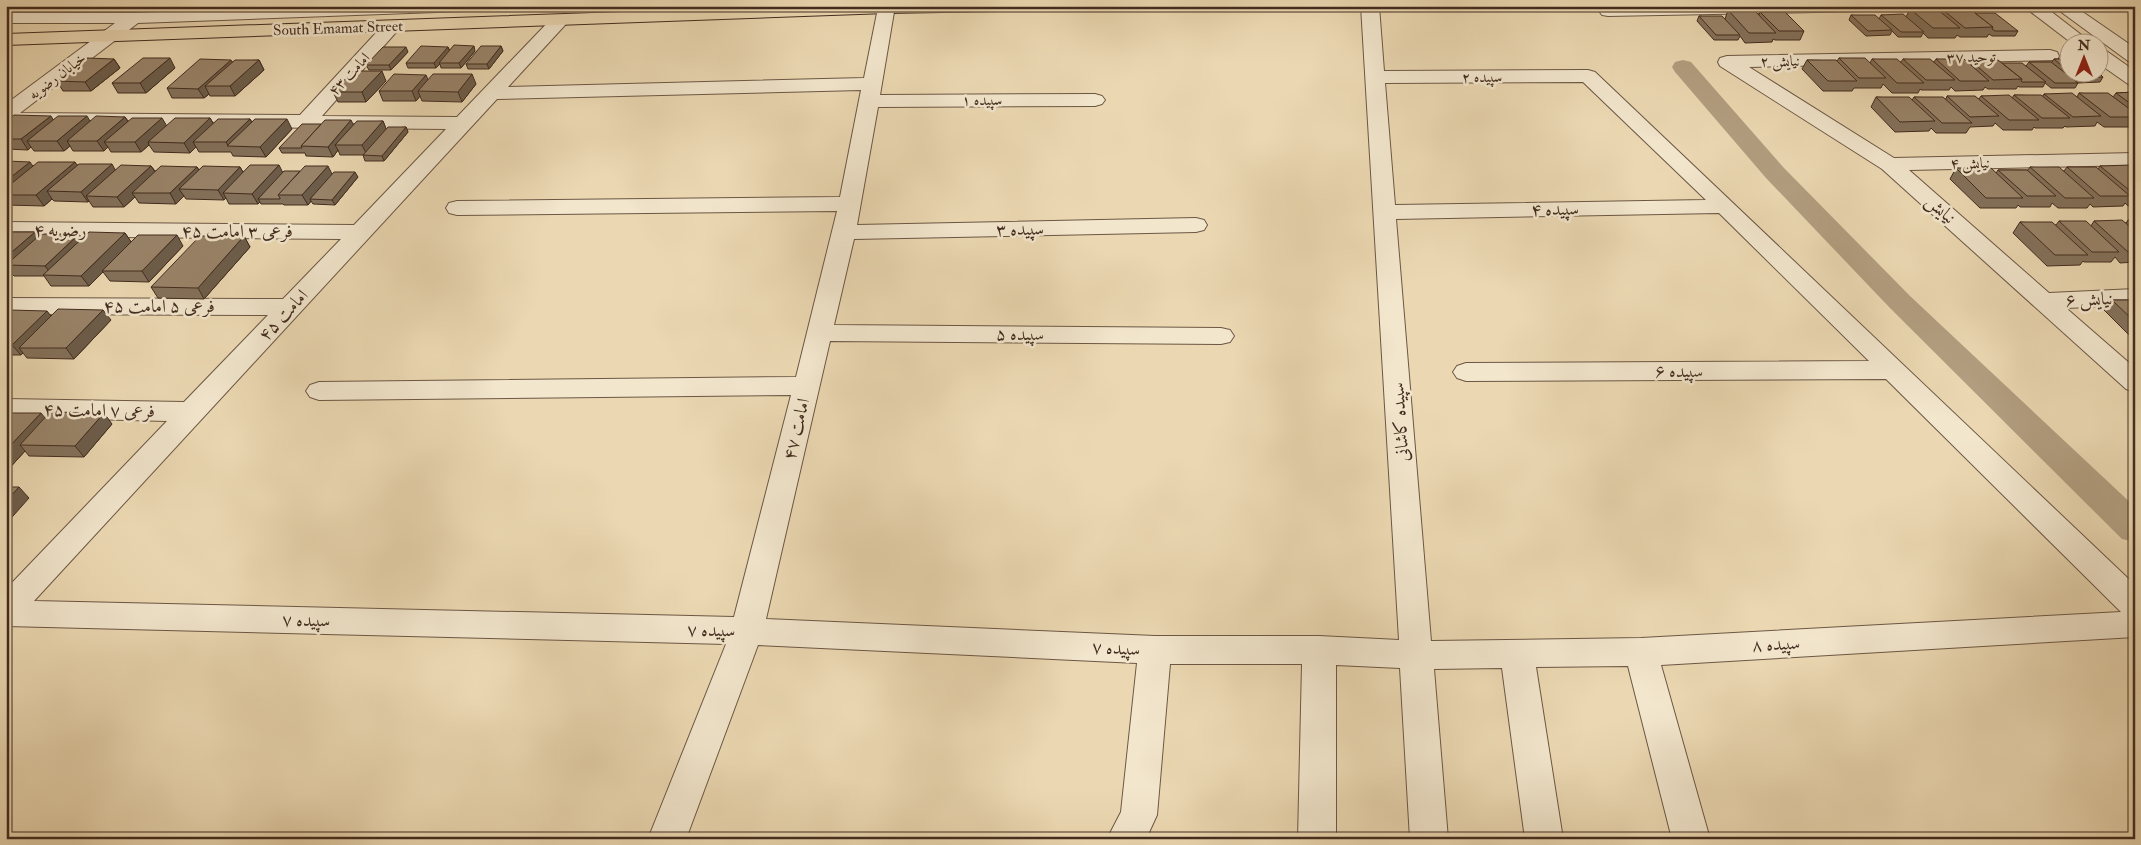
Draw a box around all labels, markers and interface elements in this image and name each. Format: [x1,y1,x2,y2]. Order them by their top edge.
street label: South Emamat Street [273,17,403,40]
north arrow [2058,32,2108,82]
text: N [2077,37,2091,54]
street label: توحید ۳۷ [1946,48,1996,67]
street label: خیابان رضویه [25,49,90,104]
street label: امامت ۴۳ [325,49,374,100]
street label: نیایش ۲ [1760,52,1800,71]
street label: سپیده ۲ [1462,68,1502,88]
street label: سپیده ۱ [962,91,1002,111]
street label: نیایش ۴ [1950,154,1990,173]
street label: نیایش [1921,190,1961,229]
street label: سپیده ۴ [1531,198,1579,222]
street label: سپیده ۳ [996,218,1044,242]
street label: رضویه ۴ [34,219,86,242]
street label: فرعی ۳ امامت ۴۵ [181,220,293,243]
street label: امامت ۴۵ [254,284,313,346]
street label: نیایش ۶ [2065,287,2113,312]
street label: فرعی ۵ امامت ۴۵ [103,295,215,318]
street label: سپیده ۵ [996,323,1044,347]
street label: سپیده ۶ [1655,360,1703,384]
street label: سپیده کاشانی [1386,381,1416,462]
street label: امامت ۴۷ [778,396,815,462]
street label: فرعی ۷ امامت ۴۵ [43,398,155,423]
street label: سپیده ۷ [282,609,330,633]
street label: سپیده ۷ [687,619,735,643]
street label: سپیده ۸ [1751,632,1801,658]
street label: سپیده ۷ [1091,636,1141,662]

